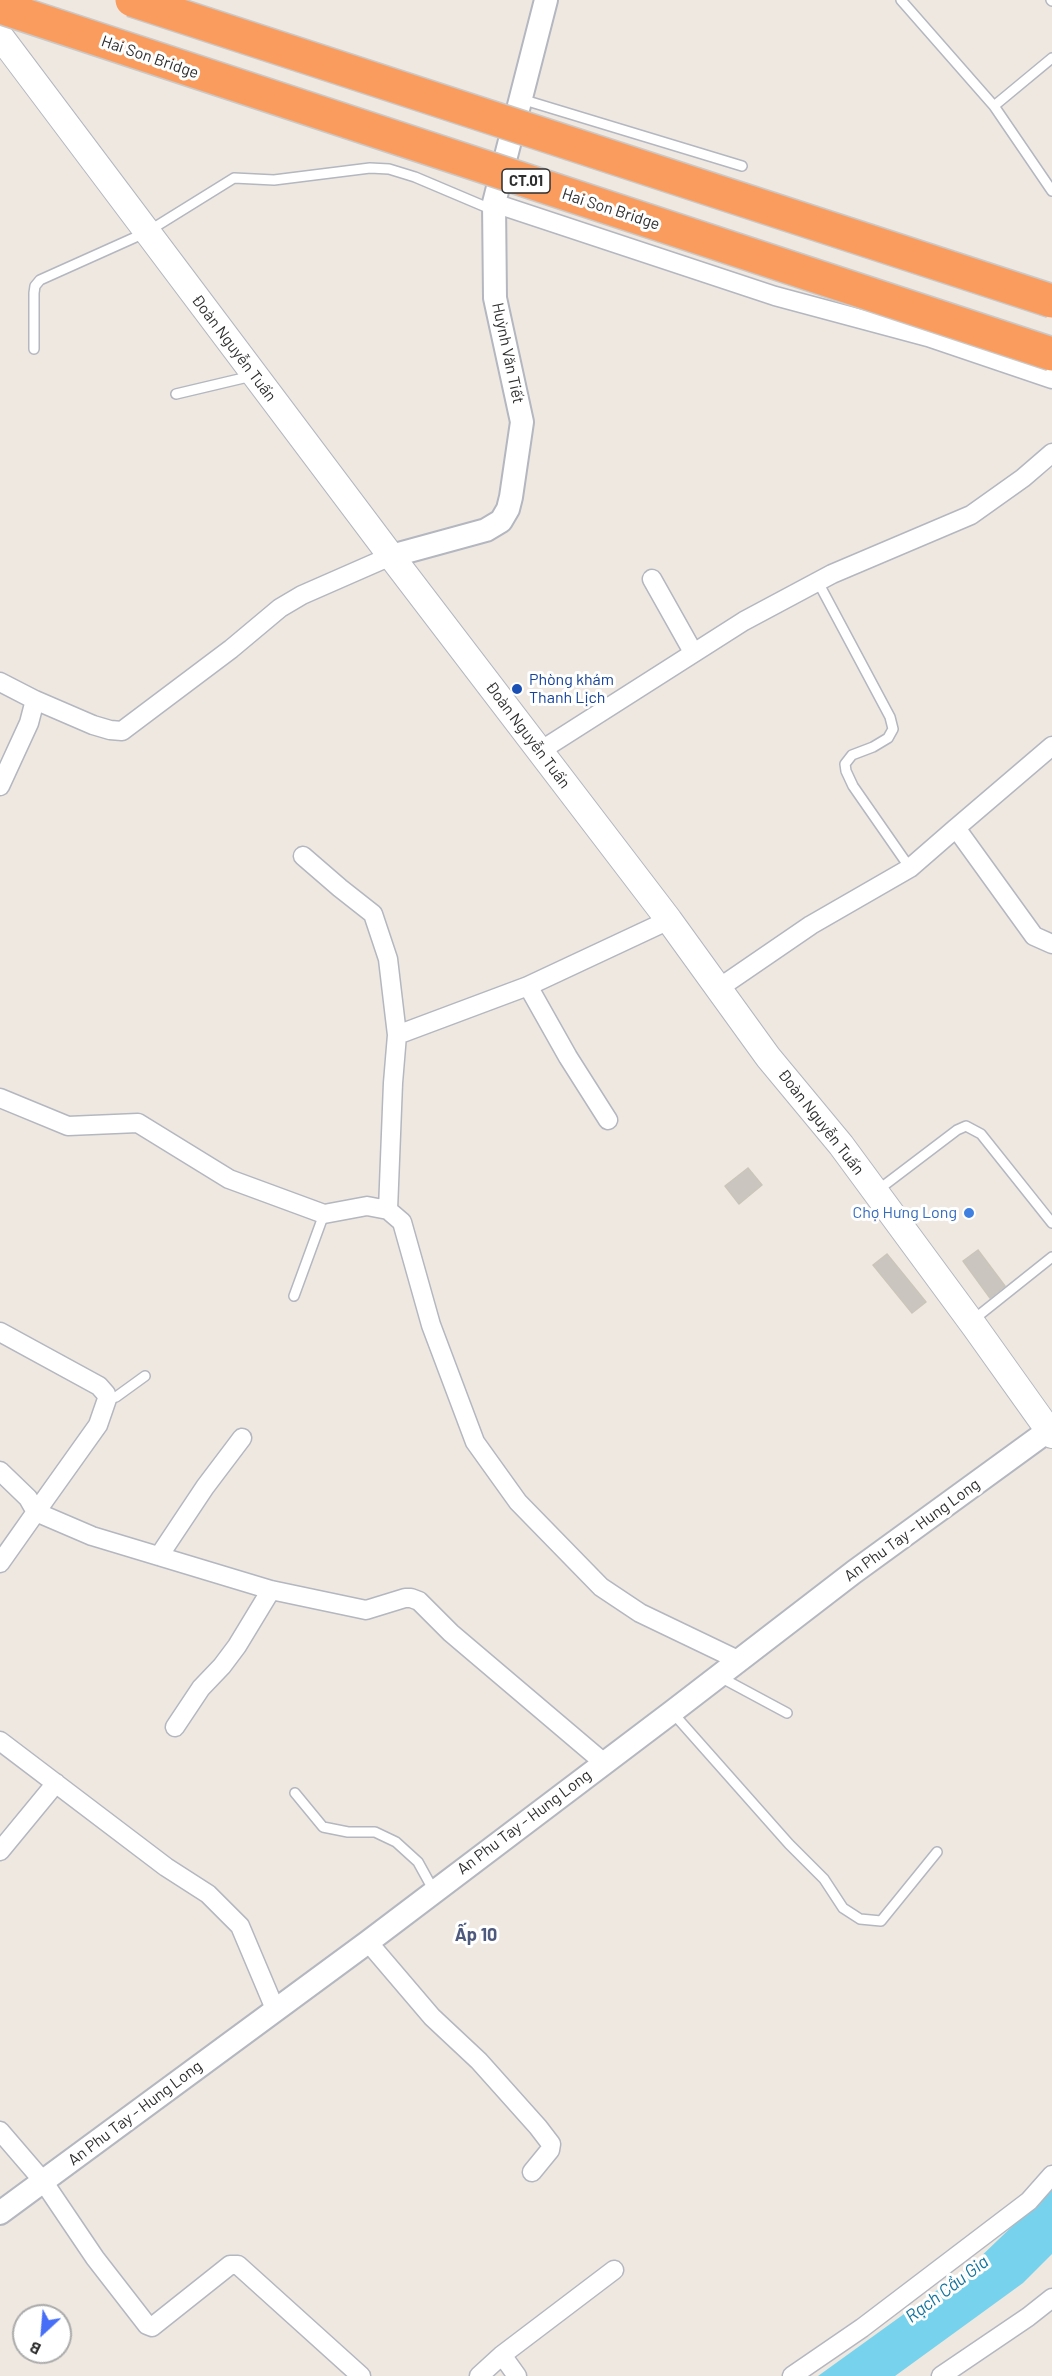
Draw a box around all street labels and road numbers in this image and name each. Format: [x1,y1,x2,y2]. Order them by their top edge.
street label: Hai Son Bridge [99,31,201,83]
road number: CT.01 [502,169,550,193]
street label: Hai Son Bridge [560,184,662,234]
street label: Đoàn Nguyễn Tuấn [188,291,280,405]
street label: Huỳnh Văn Tiết [488,301,528,405]
street label: Đoàn Nguyễn Tuấn [482,678,574,792]
street label: Đoàn Nguyễn Tuấn [774,1065,868,1179]
street label: An Phu Tay - Hung Long [840,1474,984,1586]
street label: An Phu Tay - Hung Long [453,1765,595,1879]
street label: An Phu Tay - Hung Long [64,2056,206,2170]

